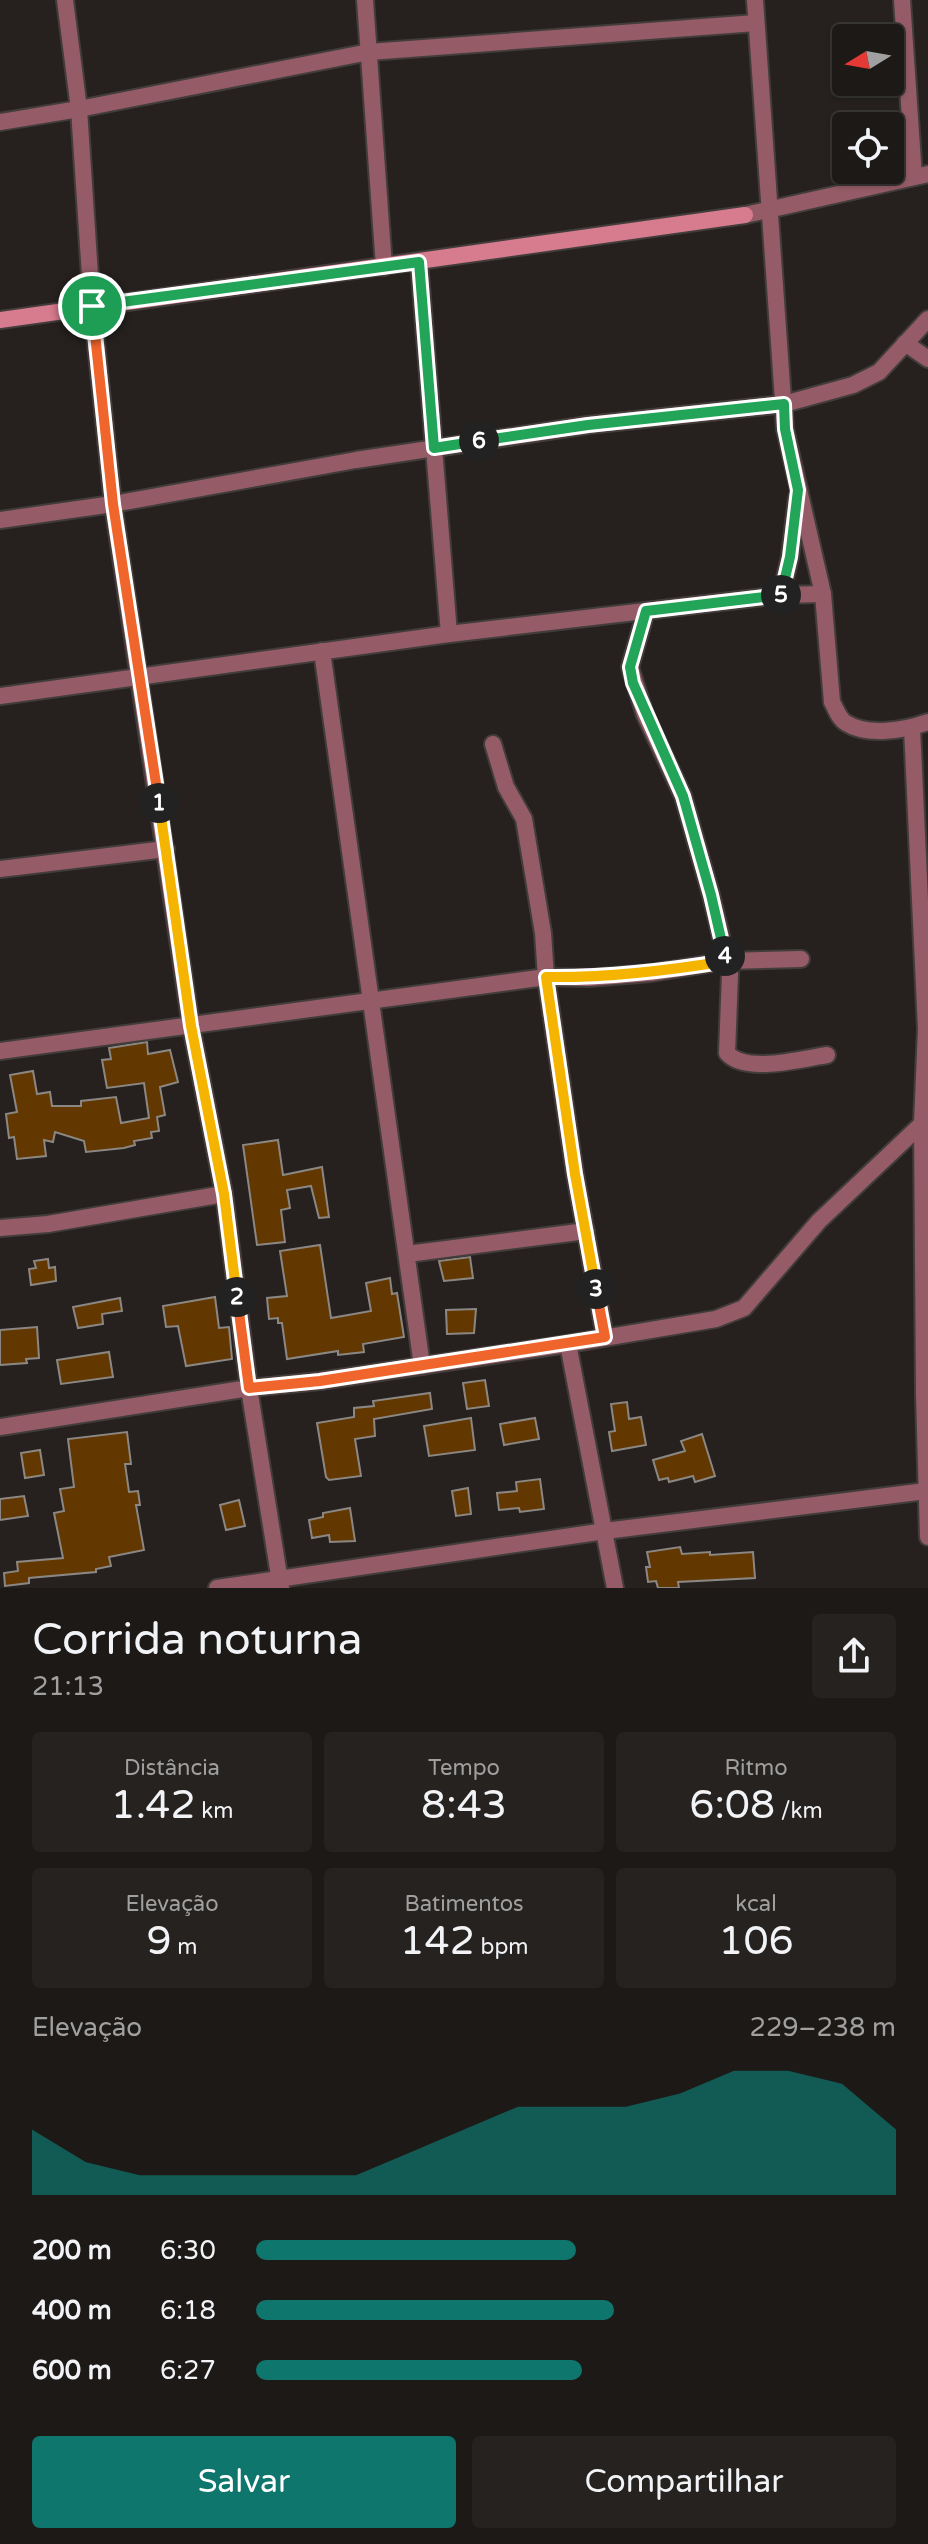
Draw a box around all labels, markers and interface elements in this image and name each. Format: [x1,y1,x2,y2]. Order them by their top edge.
north arrow [832,24,904,96]
map controls [832,24,904,184]
button: locate [832,112,904,184]
pin [58,272,126,340]
icon: arrive [70,284,114,328]
pin: 6 [459,421,499,461]
text: 6 [472,428,486,454]
pin: 5 [761,575,801,615]
text: 5 [774,582,788,608]
pin: 1 [139,783,179,823]
text: 1 [152,790,166,816]
pin: 4 [705,936,745,976]
text: 4 [718,943,732,969]
pin: 3 [576,1269,616,1309]
text: 3 [589,1276,603,1302]
pin: 2 [217,1277,257,1317]
text: 2 [230,1284,244,1310]
text: Corrida noturna [32,1614,363,1667]
button: share [812,1614,896,1698]
text: 21:13 [32,1671,104,1702]
text: Distância [124,1755,220,1781]
text: Tempo [428,1755,500,1781]
text: Ritmo [724,1755,788,1781]
text: 1.42 [111,1781,196,1829]
text: 8:43 [421,1781,507,1829]
text: 6:08 [689,1781,775,1829]
text: km [196,1798,233,1824]
text: /km [775,1798,823,1824]
text: Elevação [125,1891,219,1917]
text: Batimentos [404,1891,524,1917]
text: kcal [735,1891,777,1917]
text: 9 [146,1917,172,1965]
text: 142 [399,1917,475,1965]
text: 106 [718,1917,794,1965]
text: m [172,1934,198,1960]
text: bpm [475,1934,529,1960]
text: Elevação [32,2012,142,2043]
text: 229–238 m [750,2012,896,2043]
text: 200 m [32,2235,112,2266]
text: 6:30 [160,2235,216,2266]
text: 400 m [32,2295,112,2326]
text: 6:18 [160,2295,216,2326]
text: 600 m [32,2355,112,2386]
text: 6:27 [160,2355,216,2386]
button: Salvar [32,2436,456,2528]
button: Compartilhar [472,2436,896,2528]

